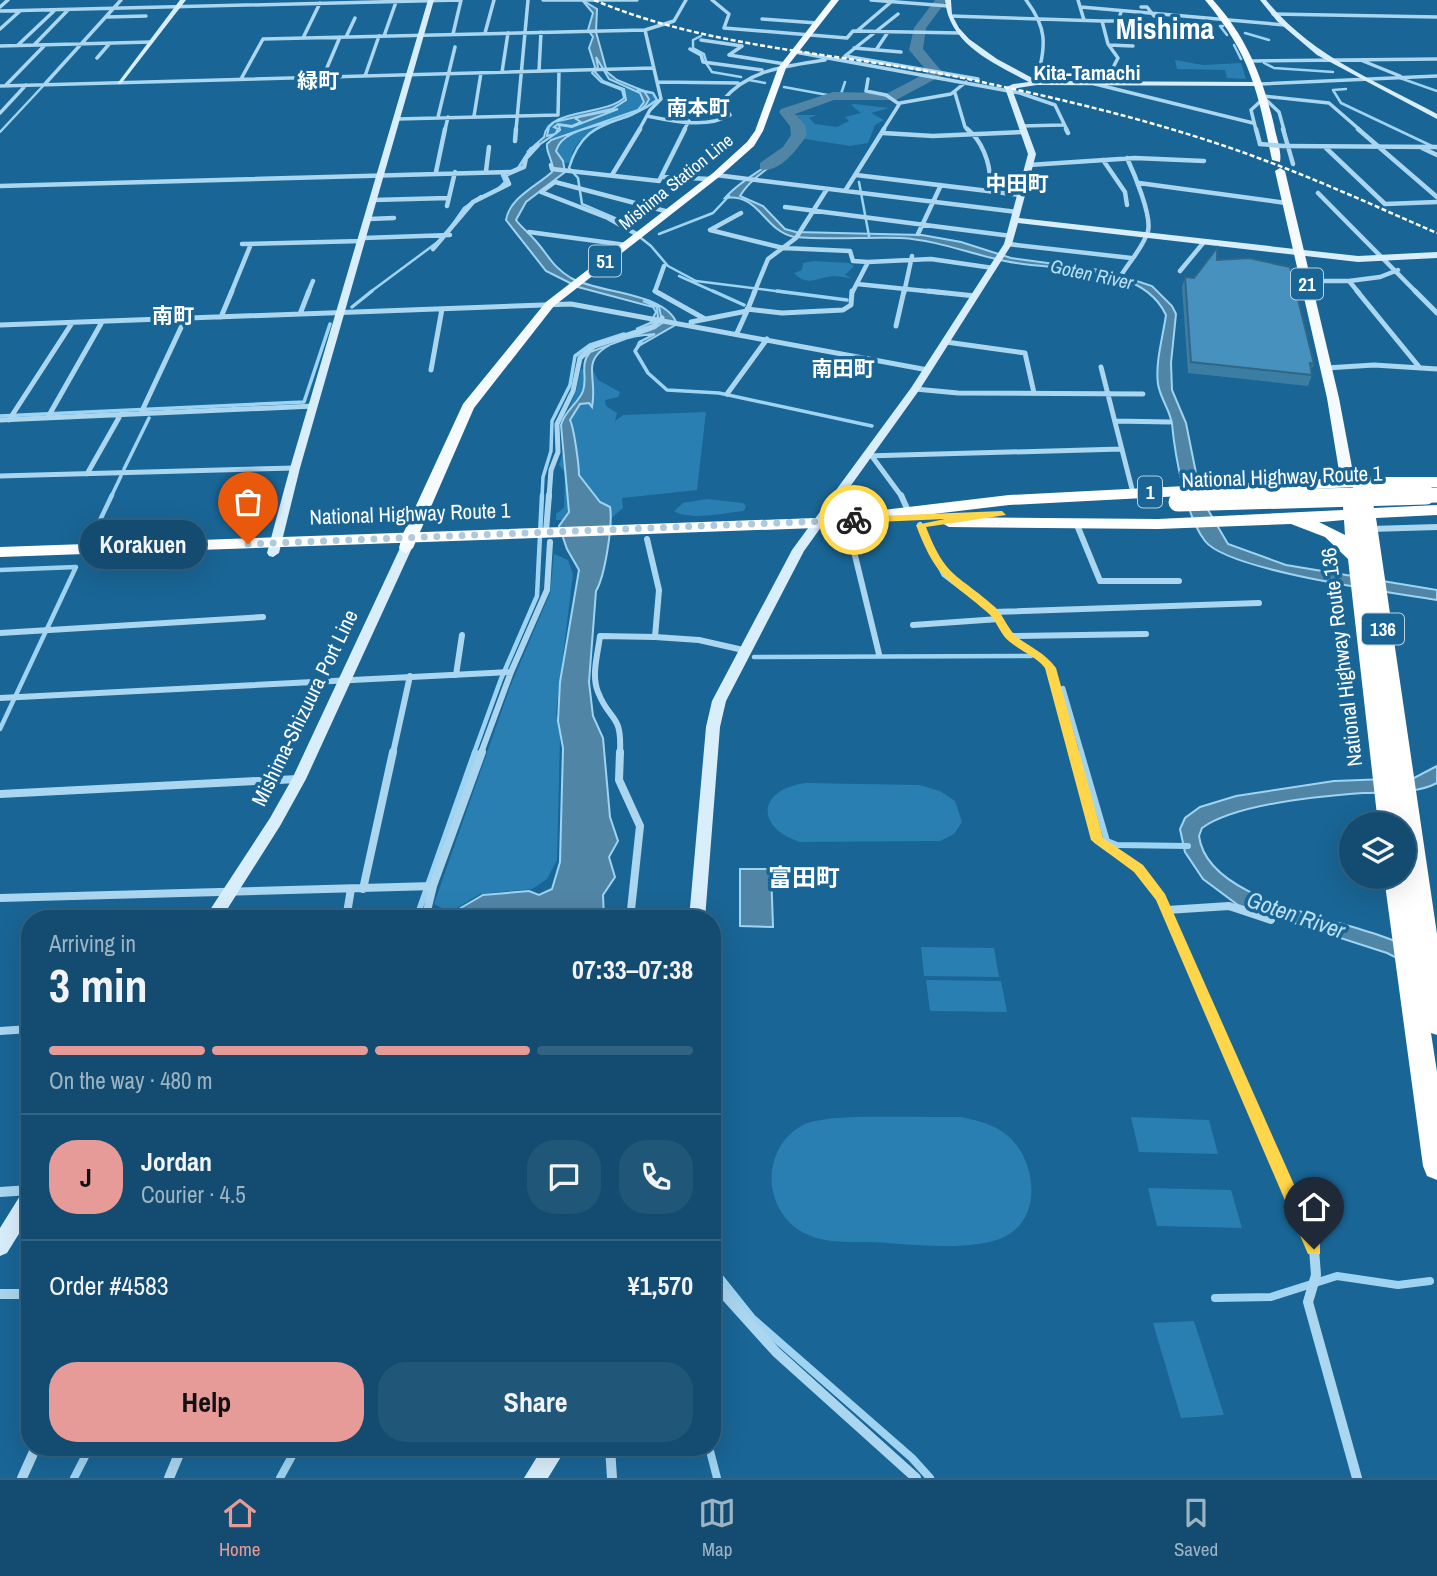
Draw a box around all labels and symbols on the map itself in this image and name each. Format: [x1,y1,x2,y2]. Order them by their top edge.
district label: Mishima [1116,8,1215,48]
district label: Kita-Tamachi [1034,58,1140,87]
district label: 緑町 [297,66,339,95]
district label: 南本町 [667,93,730,122]
street label: Mishima Station Line [613,128,738,235]
district label: 中田町 [986,169,1049,198]
road number: 51 [589,246,621,276]
water label: Goten River [1048,253,1137,296]
road number: 21 [1291,268,1323,300]
district label: 南町 [152,301,194,330]
district label: 南田町 [812,354,875,383]
street label: National Highway Route 1 [1181,458,1383,494]
pin [218,472,278,544]
road number: 1 [1138,477,1162,508]
courier [819,485,889,555]
street label: National Highway Route 1 [309,495,511,531]
callout: Korakuen [80,520,206,568]
street label: National Highway Route 136 [1314,546,1369,768]
street label: Mishima-Shizuura Port Line [244,605,365,811]
road number: 136 [1362,614,1404,644]
district label: 富田町 [768,861,840,893]
water label: Goten River [1243,883,1350,946]
pin [1284,1177,1344,1249]

